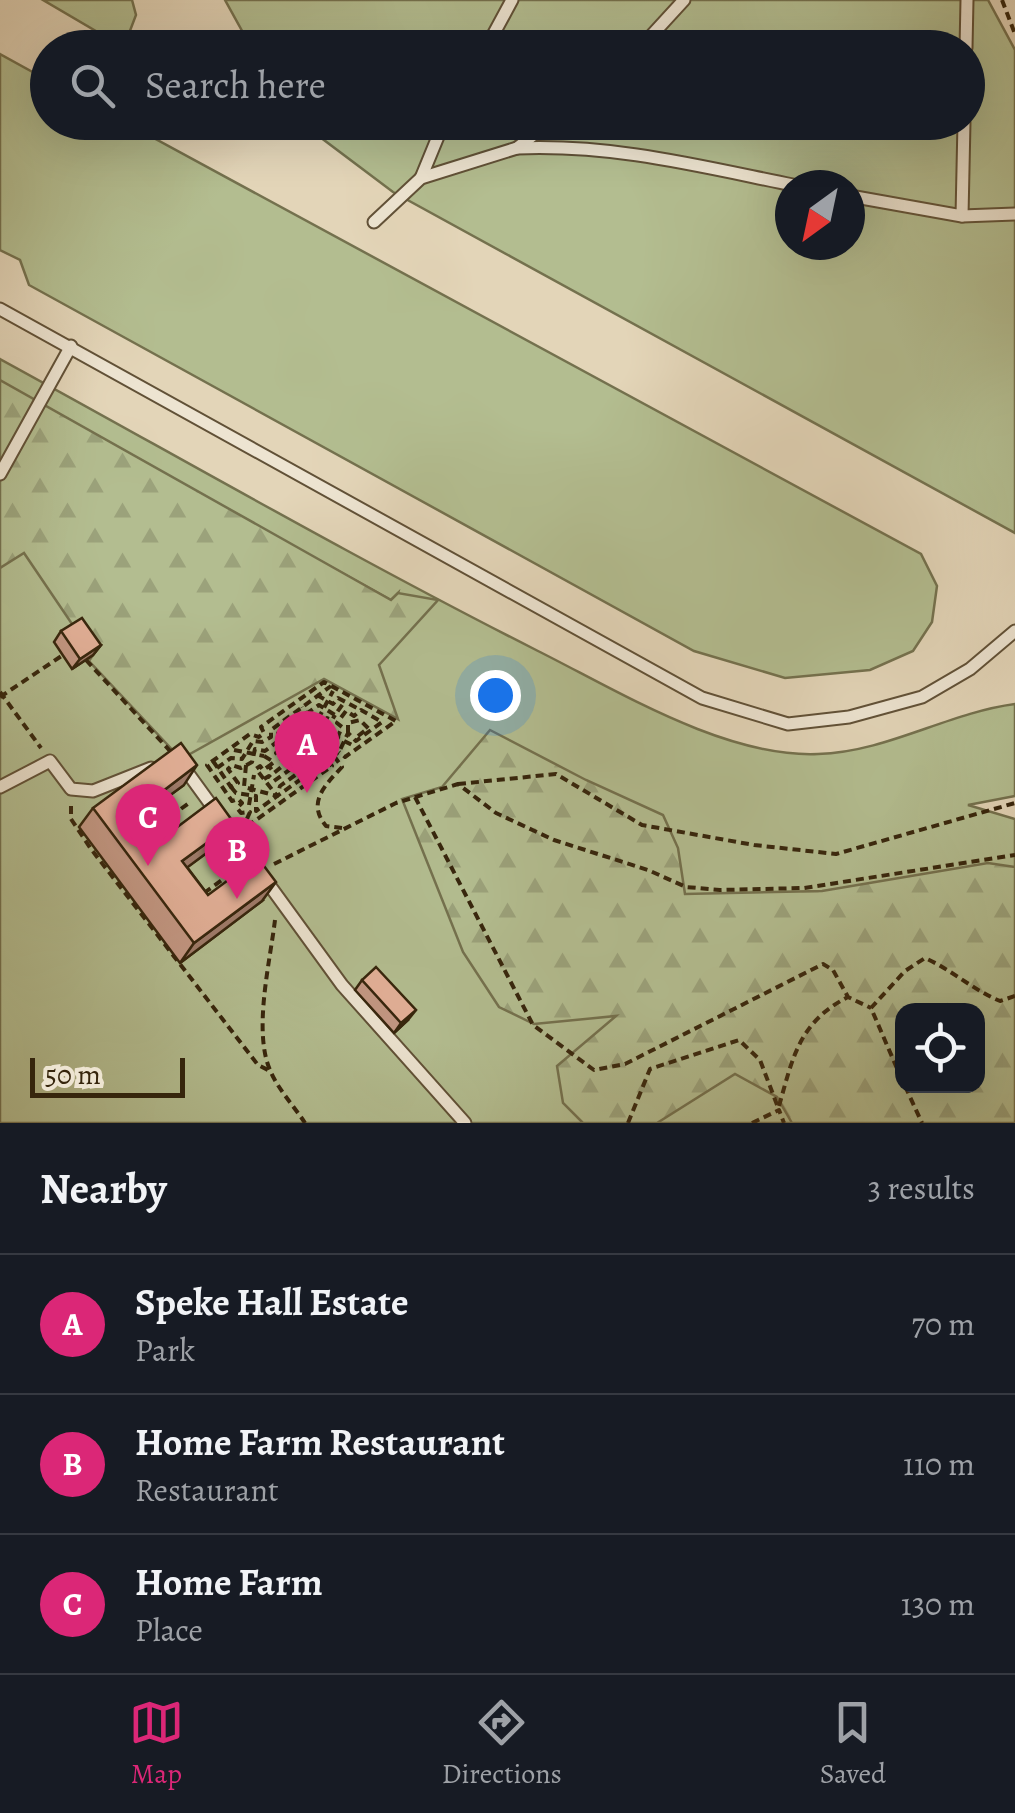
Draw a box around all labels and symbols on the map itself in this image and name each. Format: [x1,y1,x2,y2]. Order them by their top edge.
north arrow [775,170,865,260]
your location [470,670,521,721]
pin: A [274,710,340,793]
pin: C [116,784,180,866]
pin: B [204,816,270,899]
scale bar [30,1053,185,1098]

